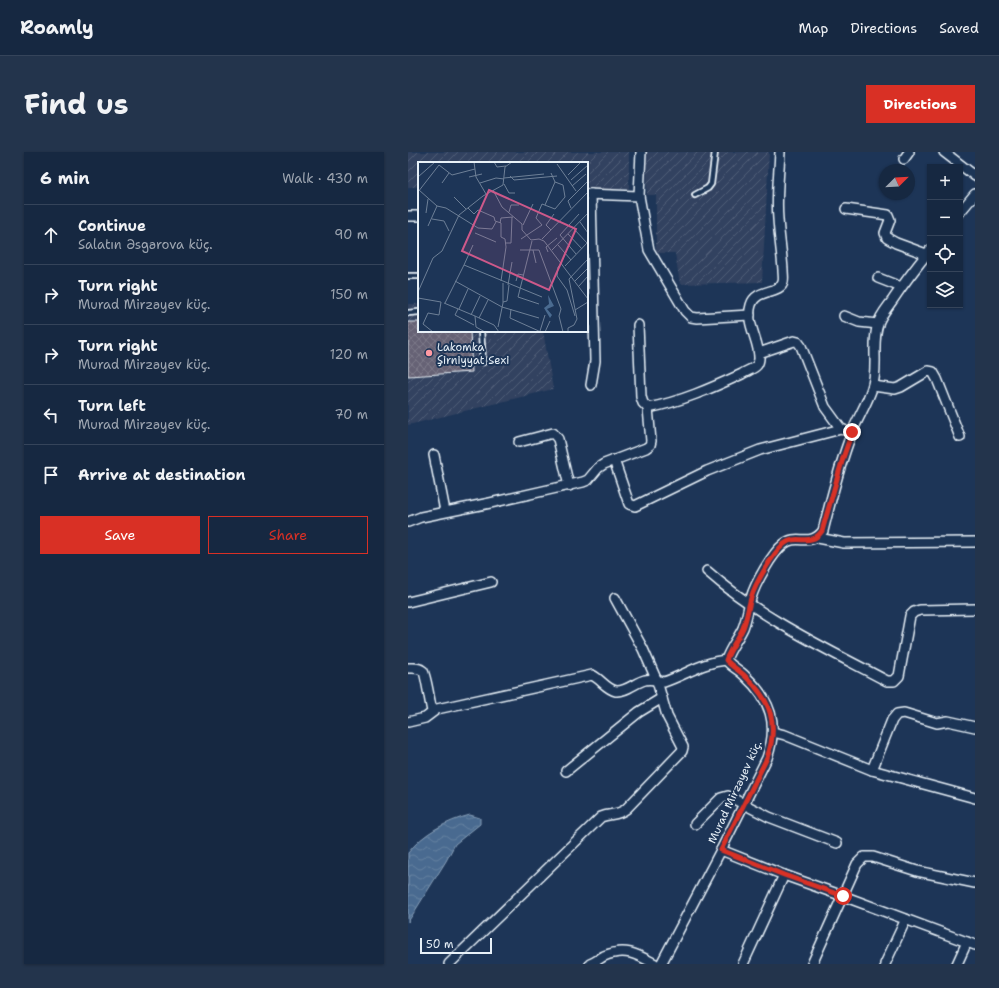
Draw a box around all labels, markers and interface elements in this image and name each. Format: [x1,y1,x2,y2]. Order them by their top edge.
text: Roamly [20,15,94,40]
text: Map [799,19,829,37]
text: Directions [851,19,917,37]
text: Saved [939,19,979,37]
text: Find us [24,85,129,123]
button: Directions [866,85,975,123]
inset map [418,162,588,332]
north arrow [879,164,915,200]
map controls [927,164,963,308]
button: + [927,164,963,200]
text: 6 min [40,167,90,189]
text: Walk · 430 m [282,170,368,187]
button: − [927,200,963,236]
text: Continue [78,216,146,236]
icon: ahead [40,224,62,246]
text: 90 m [334,226,368,243]
text: Salatın Əsgərova küç. [78,236,213,253]
button: locate [927,236,963,272]
button: layers [927,272,963,308]
text: Turn right [78,276,158,296]
icon: right [40,284,62,306]
text: 150 m [330,286,368,303]
text: Murad Mirzəyev küç. [78,296,210,313]
text: Turn right [78,336,158,356]
place label: Lakomka Şirniyyat Sexi [437,340,509,368]
icon: right [40,344,62,366]
text: 120 m [330,346,368,363]
marker: Lakomka Şirniyyat Sexi [424,348,434,358]
text: Murad Mirzəyev küç. [78,356,210,373]
text: Turn left [78,396,146,416]
icon: left [40,404,62,426]
text: 70 m [334,406,368,423]
text: Murad Mirzəyev küç. [78,416,210,433]
route end [843,423,861,441]
icon: arrive [40,464,62,486]
text: Arrive at destination [78,465,246,485]
button: Save [40,516,200,554]
button: Share [208,516,368,554]
street label: Murad Mirzəyev küç. [705,738,766,846]
route start [834,887,852,905]
scale bar [420,936,492,955]
text: 50 m [426,937,454,952]

